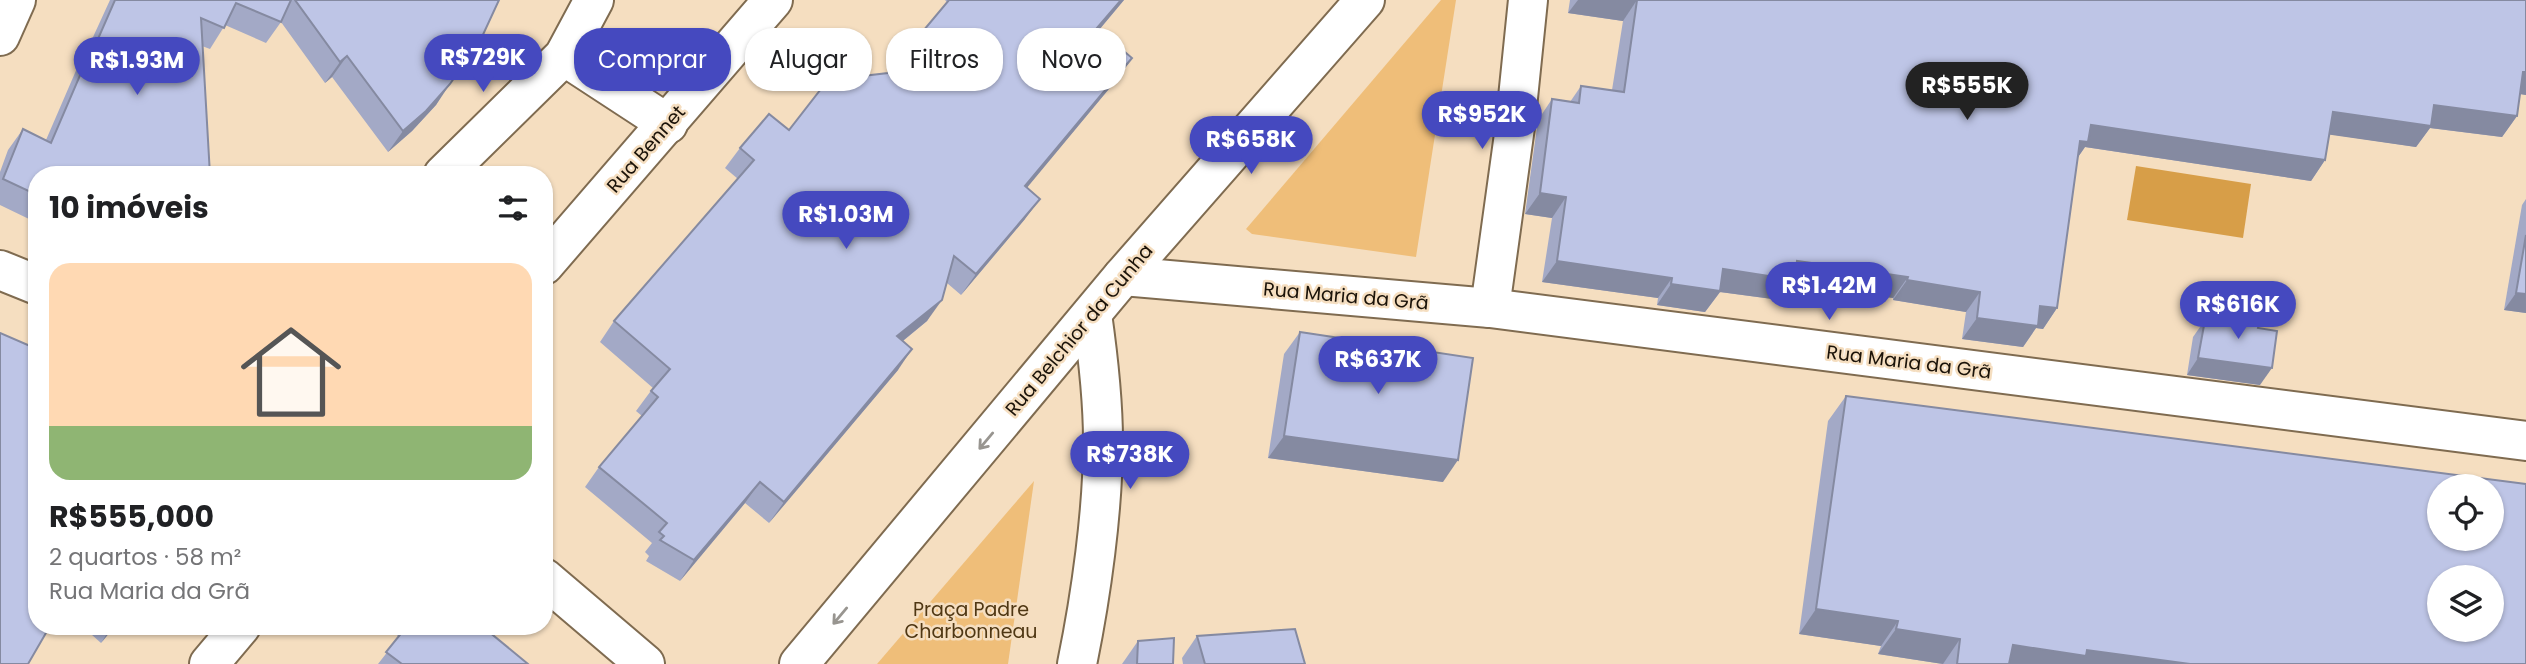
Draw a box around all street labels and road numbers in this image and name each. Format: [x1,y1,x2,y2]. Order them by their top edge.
street label: Rua Bennet [600,99,692,199]
street label: Rua Belchior da Cunha [999,238,1159,422]
street label: Rua Maria da Grã [1262,275,1430,317]
street label: Rua Maria da Grã [1825,338,1993,386]

